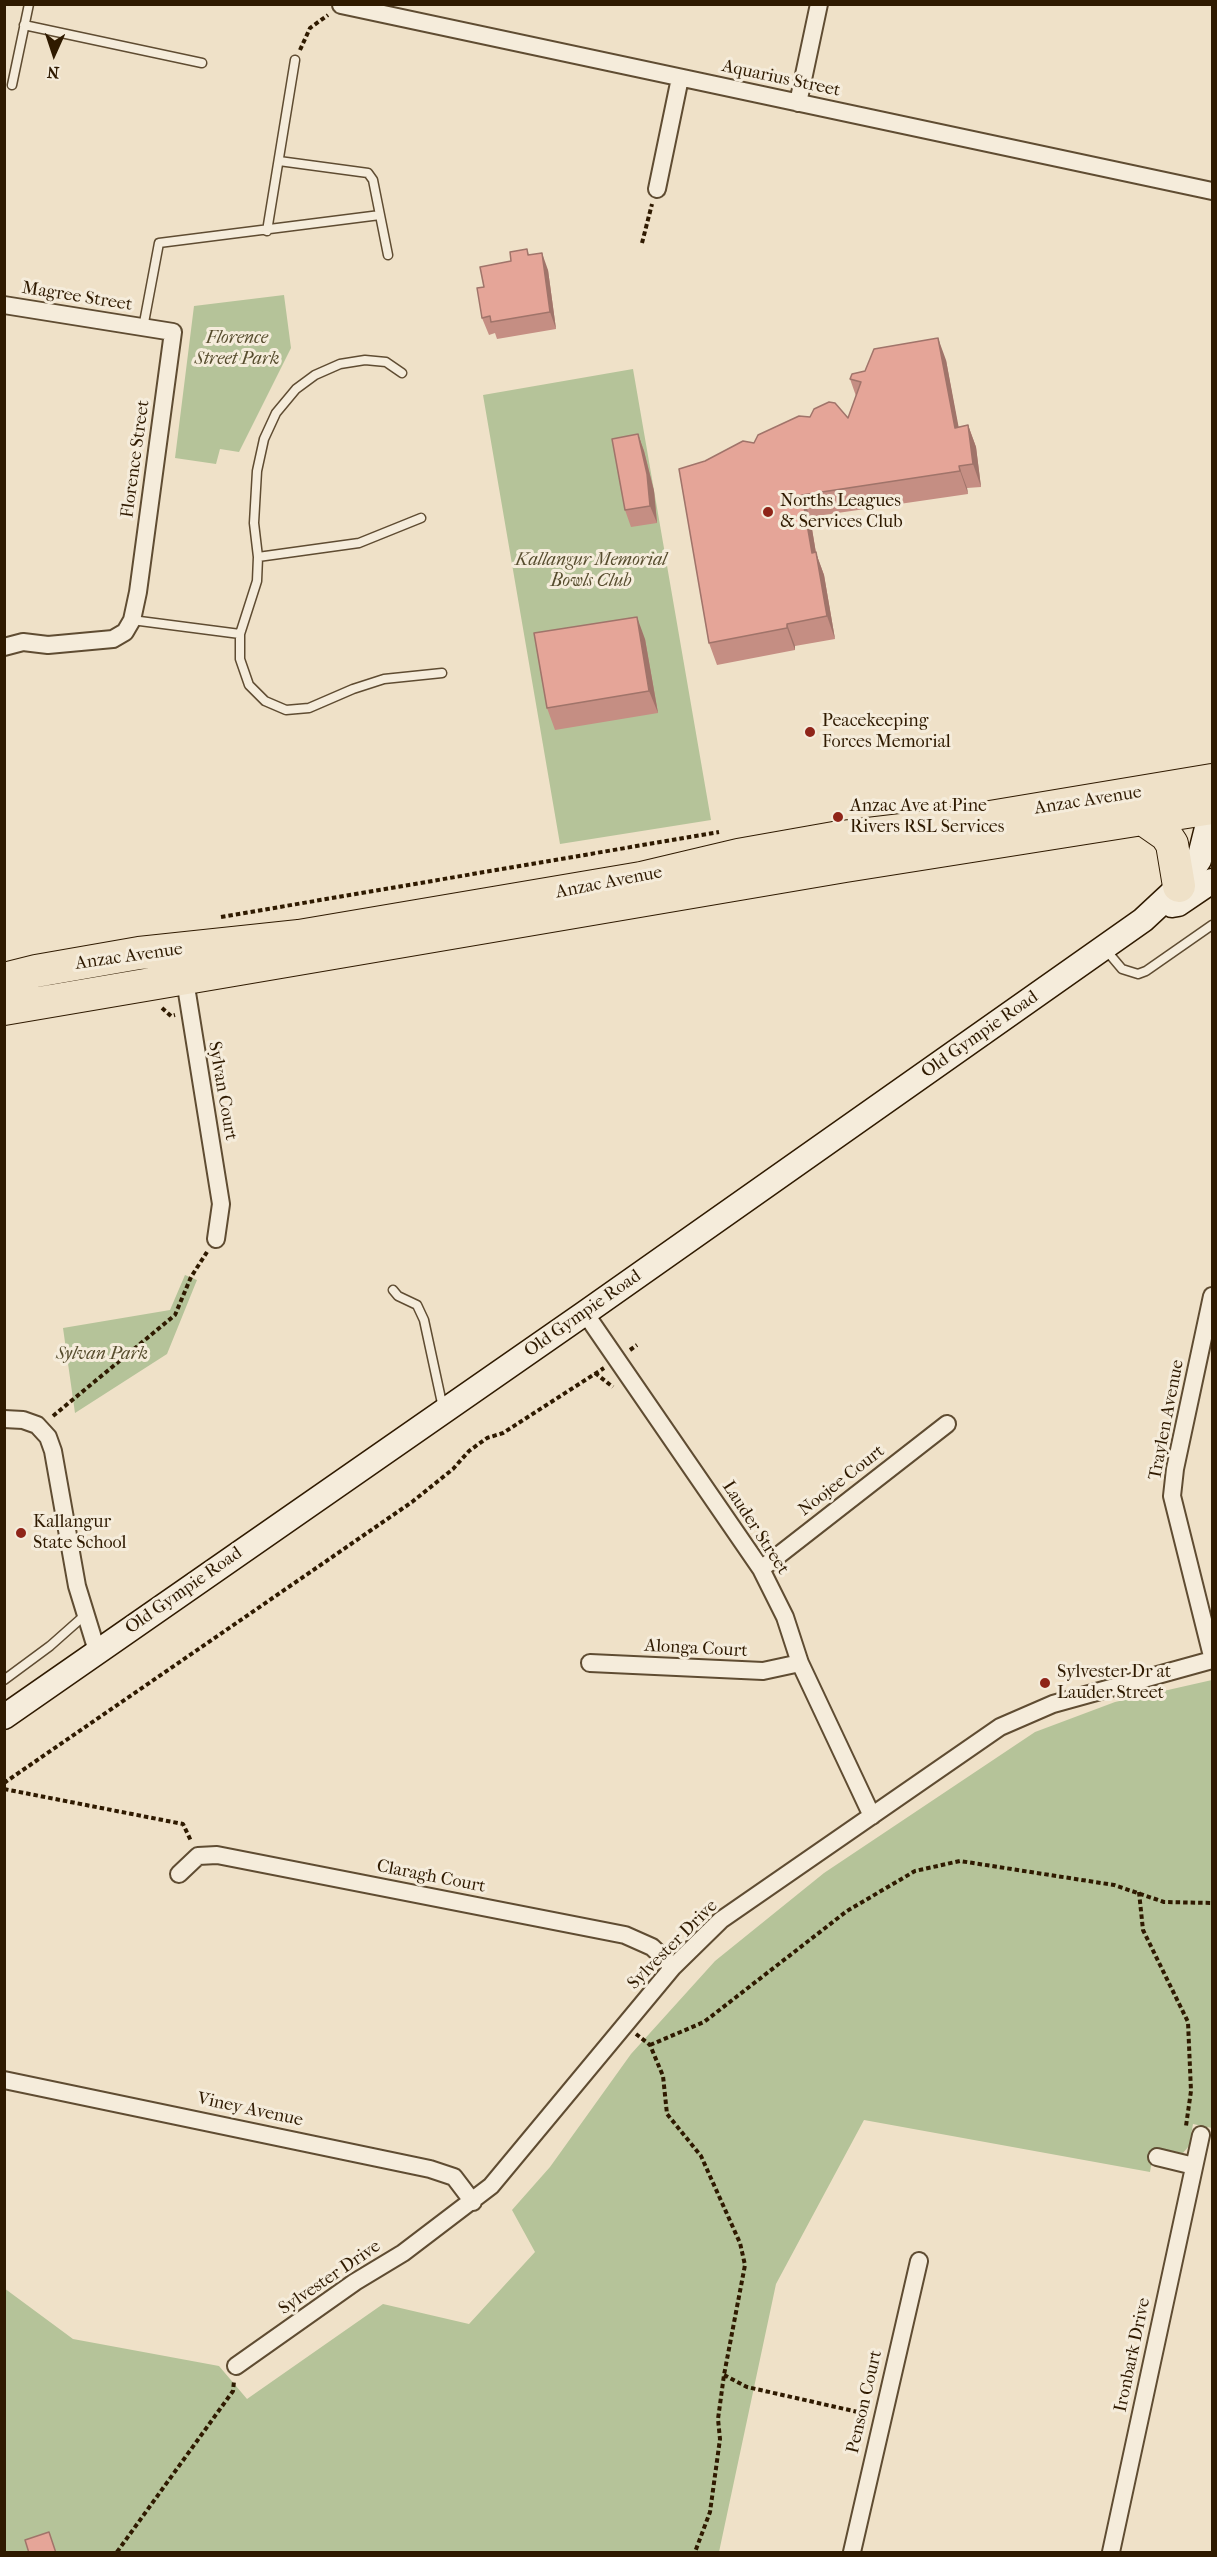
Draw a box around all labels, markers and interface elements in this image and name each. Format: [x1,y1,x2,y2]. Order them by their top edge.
north arrow [24,24,84,84]
street label: Aquarius Street [720,56,842,102]
text: N [46,63,60,82]
street label: Magree Street [20,278,134,316]
park label: Florence Street Park [195,328,279,370]
street label: Florence Street [117,399,155,519]
place label: Norths Leagues & Services Club [780,491,903,534]
marker: Norths Leagues & Services Club [761,505,775,519]
park label: Kallangur Memorial Bowls Club [515,550,667,592]
place label: Peacekeeping Forces Memorial [822,711,951,754]
marker: Peacekeeping Forces Memorial [803,725,817,739]
street label: Anzac Avenue [1033,782,1143,820]
place label: Anzac Ave at Pine Rivers RSL Services [850,796,1004,838]
marker: Anzac Ave at Pine Rivers RSL Services [831,810,845,824]
street label: Anzac Avenue [554,862,664,904]
street label: Anzac Avenue [74,939,184,975]
street label: Old Gympie Road [917,987,1043,1083]
street label: Sylvan Court [203,1040,241,1142]
street label: Old Gympie Road [520,1266,646,1362]
park label: Sylvan Park [56,1344,148,1366]
street label: Traylen Avenue [1145,1358,1189,1482]
street label: Noojee Court [795,1441,889,1521]
street label: Lauder Street [717,1477,793,1579]
place label: Kallangur State School [33,1512,127,1555]
marker: Kallangur State School [14,1526,28,1540]
street label: Old Gympie Road [121,1543,247,1639]
street label: Alonga Court [644,1636,748,1662]
place label: Sylvester Dr at Lauder Street [1057,1662,1171,1704]
marker: Sylvester Dr at Lauder Street [1038,1676,1052,1690]
street label: Claragh Court [375,1856,487,1898]
street label: Sylvester Drive [624,1896,722,1994]
street label: Viney Avenue [195,2088,305,2132]
street label: Sylvester Drive [275,2236,385,2320]
street label: Ironbark Drive [1110,2296,1156,2414]
street label: Penson Court [843,2348,887,2456]

